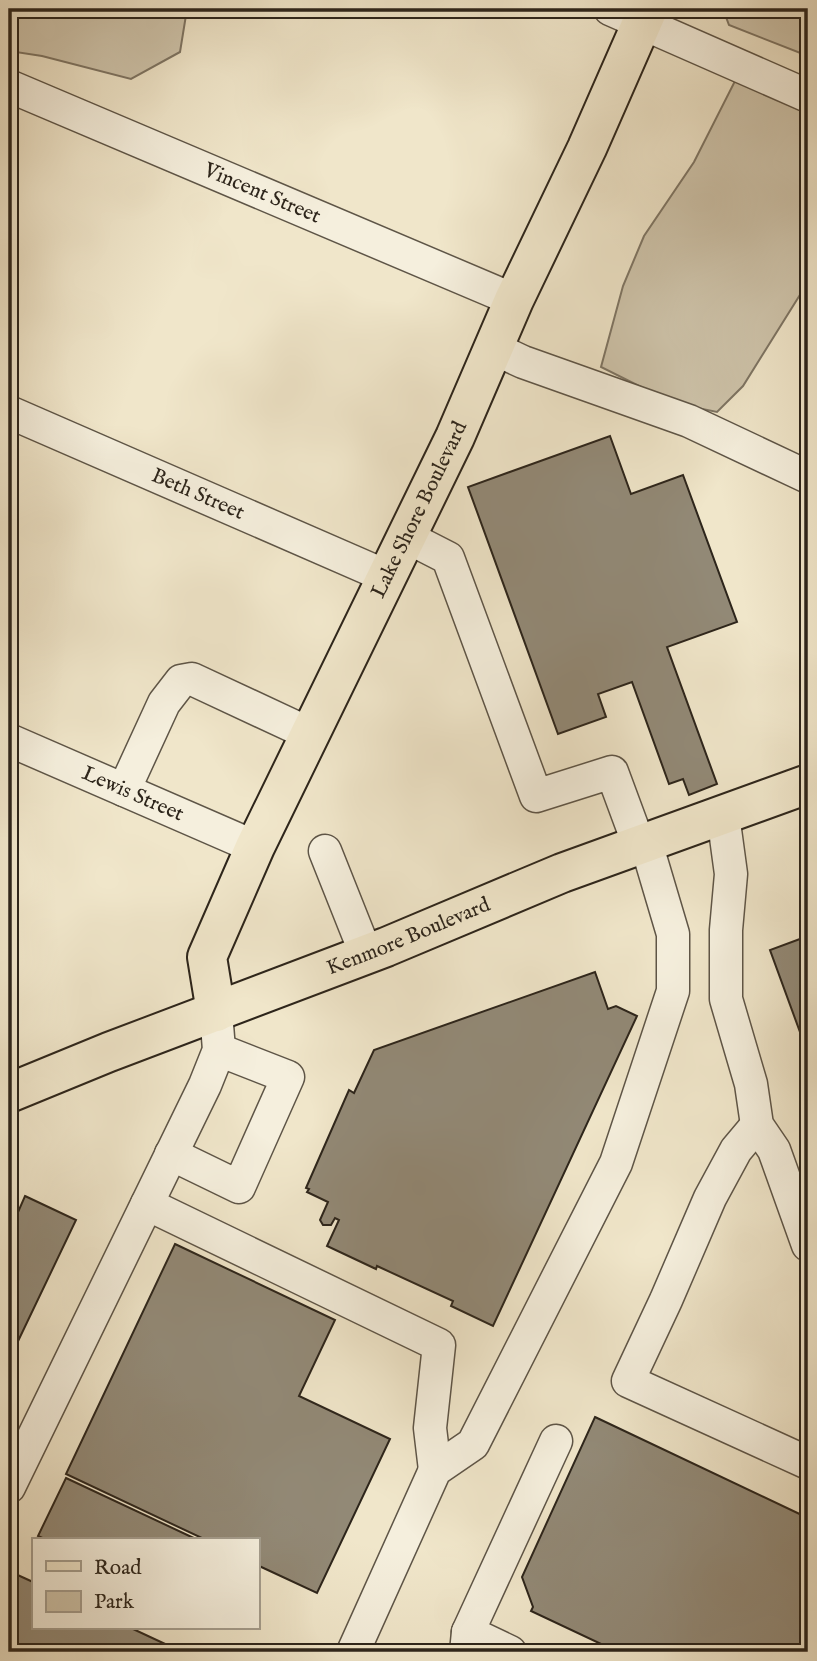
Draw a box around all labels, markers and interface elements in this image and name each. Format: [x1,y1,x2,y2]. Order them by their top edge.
street label: Vincent Street [199,156,325,230]
street label: Lake Shore Boulevard [365,417,474,602]
street label: Beth Street [147,462,249,526]
street label: Lewis Street [78,760,188,828]
street label: Kenmore Boulevard [323,891,495,982]
legend [32,1538,259,1630]
text: Road [94,1555,142,1582]
text: Park [94,1589,135,1616]

